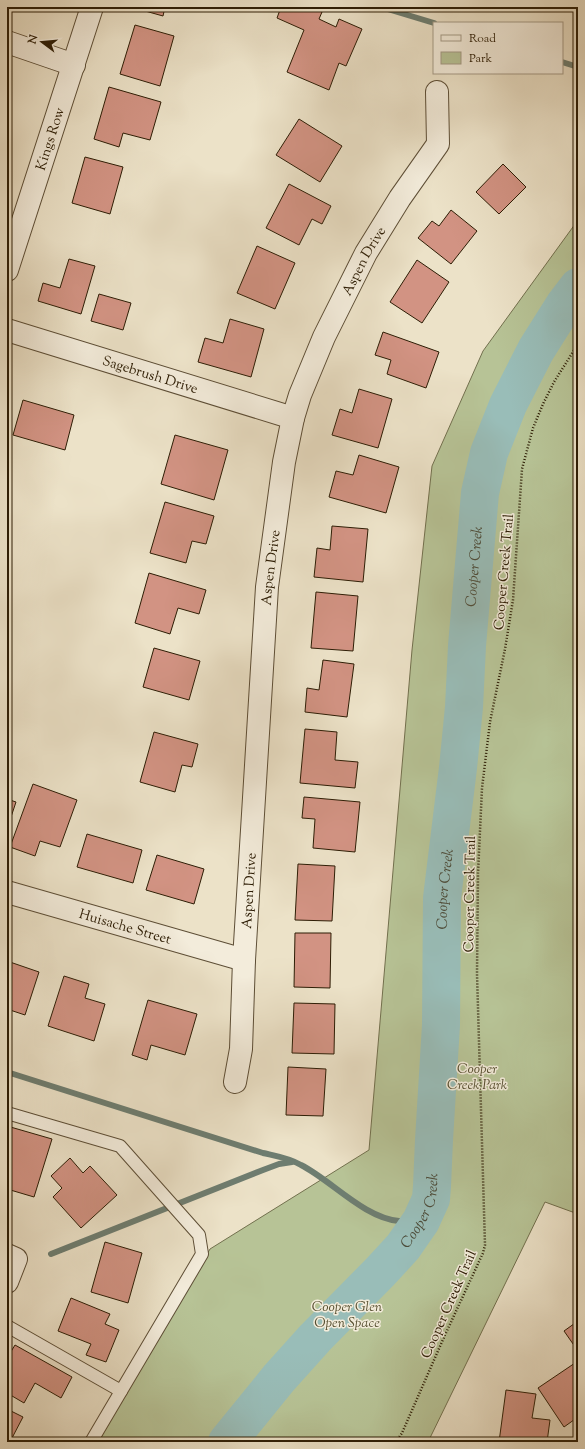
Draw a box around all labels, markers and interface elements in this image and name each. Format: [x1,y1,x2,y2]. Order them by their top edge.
north arrow [22,22,62,62]
legend [433,22,563,74]
text: Road [469,30,496,48]
text: N [24,33,42,47]
text: Park [469,50,492,68]
street label: Kings Row [32,105,71,173]
street label: Aspen Drive [338,223,392,300]
street label: Sagebrush Drive [99,352,200,400]
street label: Cooper Creek Trail [490,513,520,631]
water label: Cooper Creek [461,525,489,608]
street label: Aspen Drive [258,529,287,606]
street label: Cooper Creek Trail [460,835,482,953]
water label: Cooper Creek [433,848,460,929]
street label: Aspen Drive [238,852,263,929]
street label: Huisache Street [76,905,173,951]
park label: Cooper Creek Park [447,1060,508,1096]
water label: Cooper Creek [396,1173,445,1253]
street label: Cooper Creek Trail [417,1247,483,1362]
park label: Cooper Glen Open Space [312,1298,383,1334]

